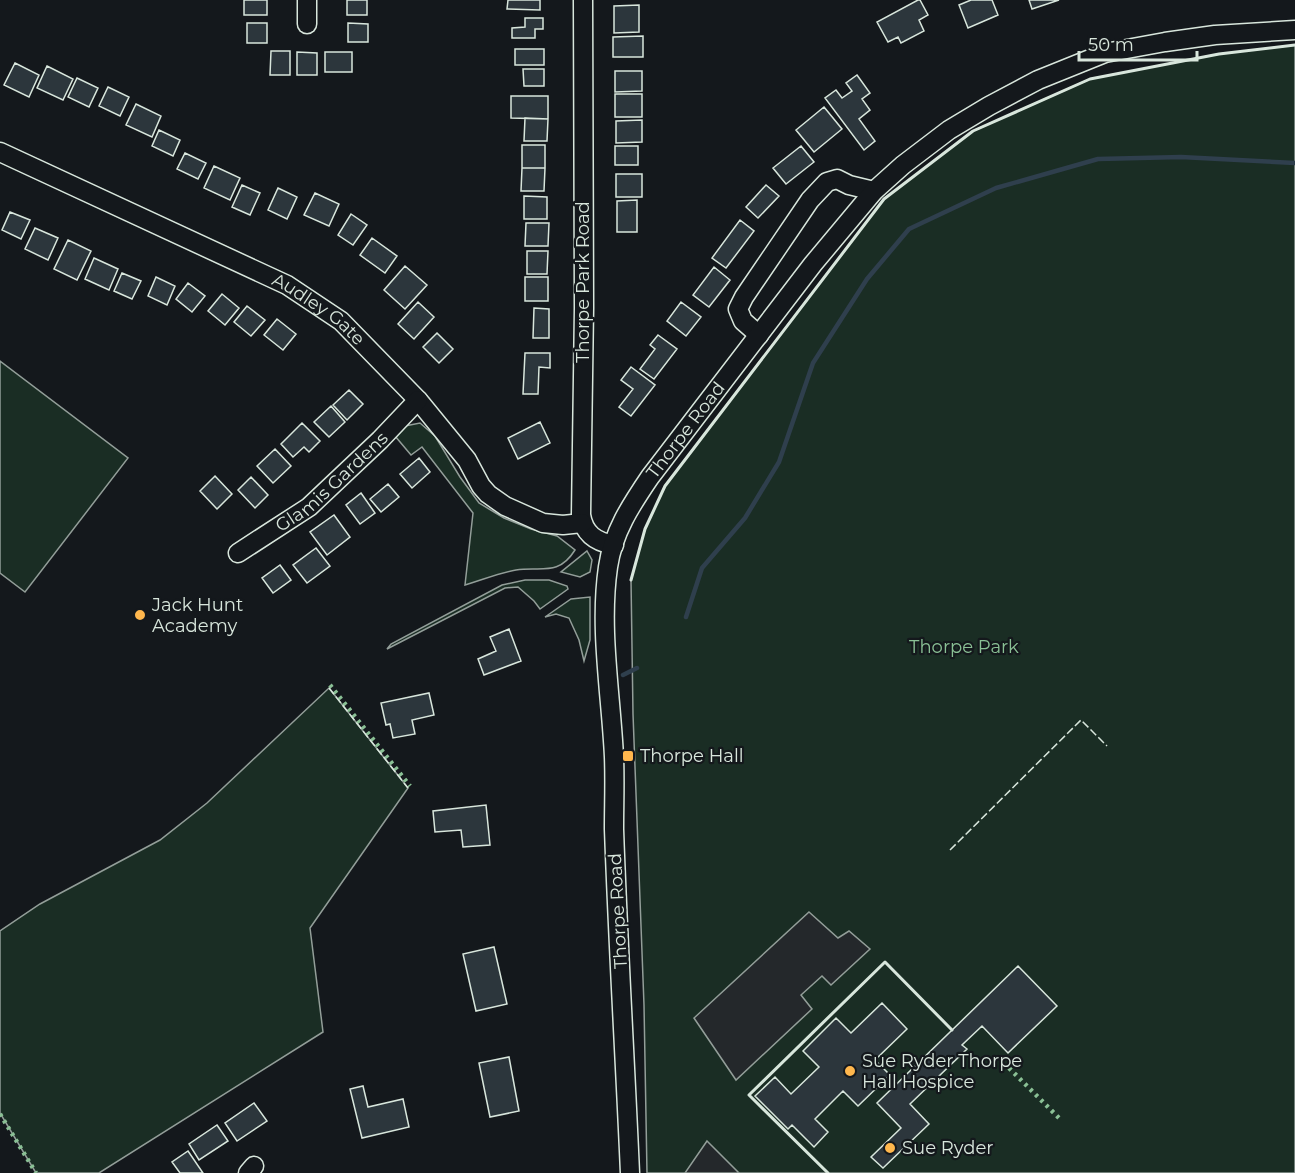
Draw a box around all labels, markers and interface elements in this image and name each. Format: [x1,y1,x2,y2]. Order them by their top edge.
scale bar [1079,24,1198,62]
text: 50 m [1088,34,1134,56]
street label: Thorpe Park Road [572,201,594,363]
street label: Audley Gate [269,269,370,350]
street label: Thorpe Road [642,378,730,483]
street label: Glamis Gardens [271,427,393,537]
place label: Jack Hunt Academy [151,594,243,637]
marker: Jack Hunt Academy [133,608,147,622]
park label: Thorpe Park [909,636,1019,658]
place label: Thorpe Hall [640,745,744,767]
marker: Thorpe Hall [621,749,635,763]
street label: Thorpe Road [604,853,632,969]
place label: Sue Ryder Thorpe Hall Hospice [862,1050,1022,1093]
marker: Sue Ryder Thorpe Hall Hospice [843,1064,857,1078]
place label: Sue Ryder [902,1137,994,1159]
marker: Sue Ryder [883,1141,897,1155]

